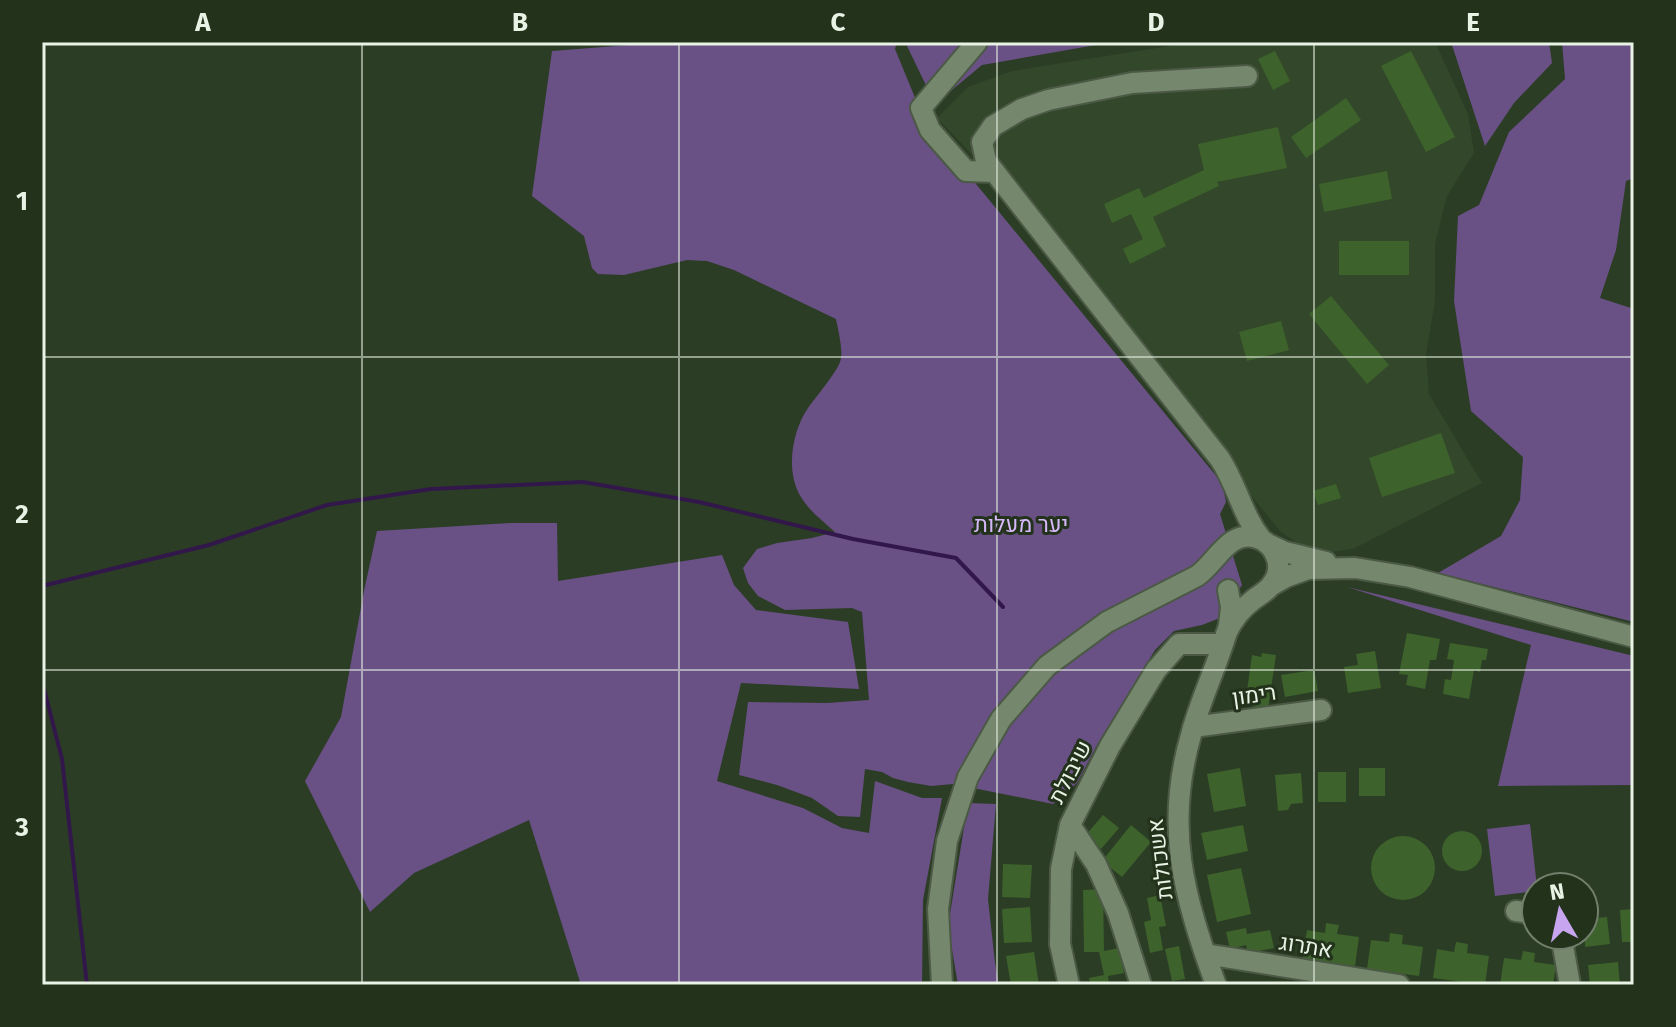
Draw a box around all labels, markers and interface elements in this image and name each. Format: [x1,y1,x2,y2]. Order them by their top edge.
text: A [194,7,211,38]
text: B [512,7,528,38]
text: C [831,7,846,38]
text: D [1148,7,1165,38]
text: E [1466,7,1480,38]
text: 1 [16,186,28,217]
text: 2 [15,499,29,530]
park label: יער מעלות [974,511,1068,538]
street label: רימון [1230,679,1278,711]
street label: שיבולת [1043,736,1097,808]
text: 3 [14,812,29,843]
street label: אשכולות [1142,817,1178,901]
north arrow [1520,871,1600,951]
text: N [1548,877,1566,906]
street label: אתרוג [1277,928,1335,964]

